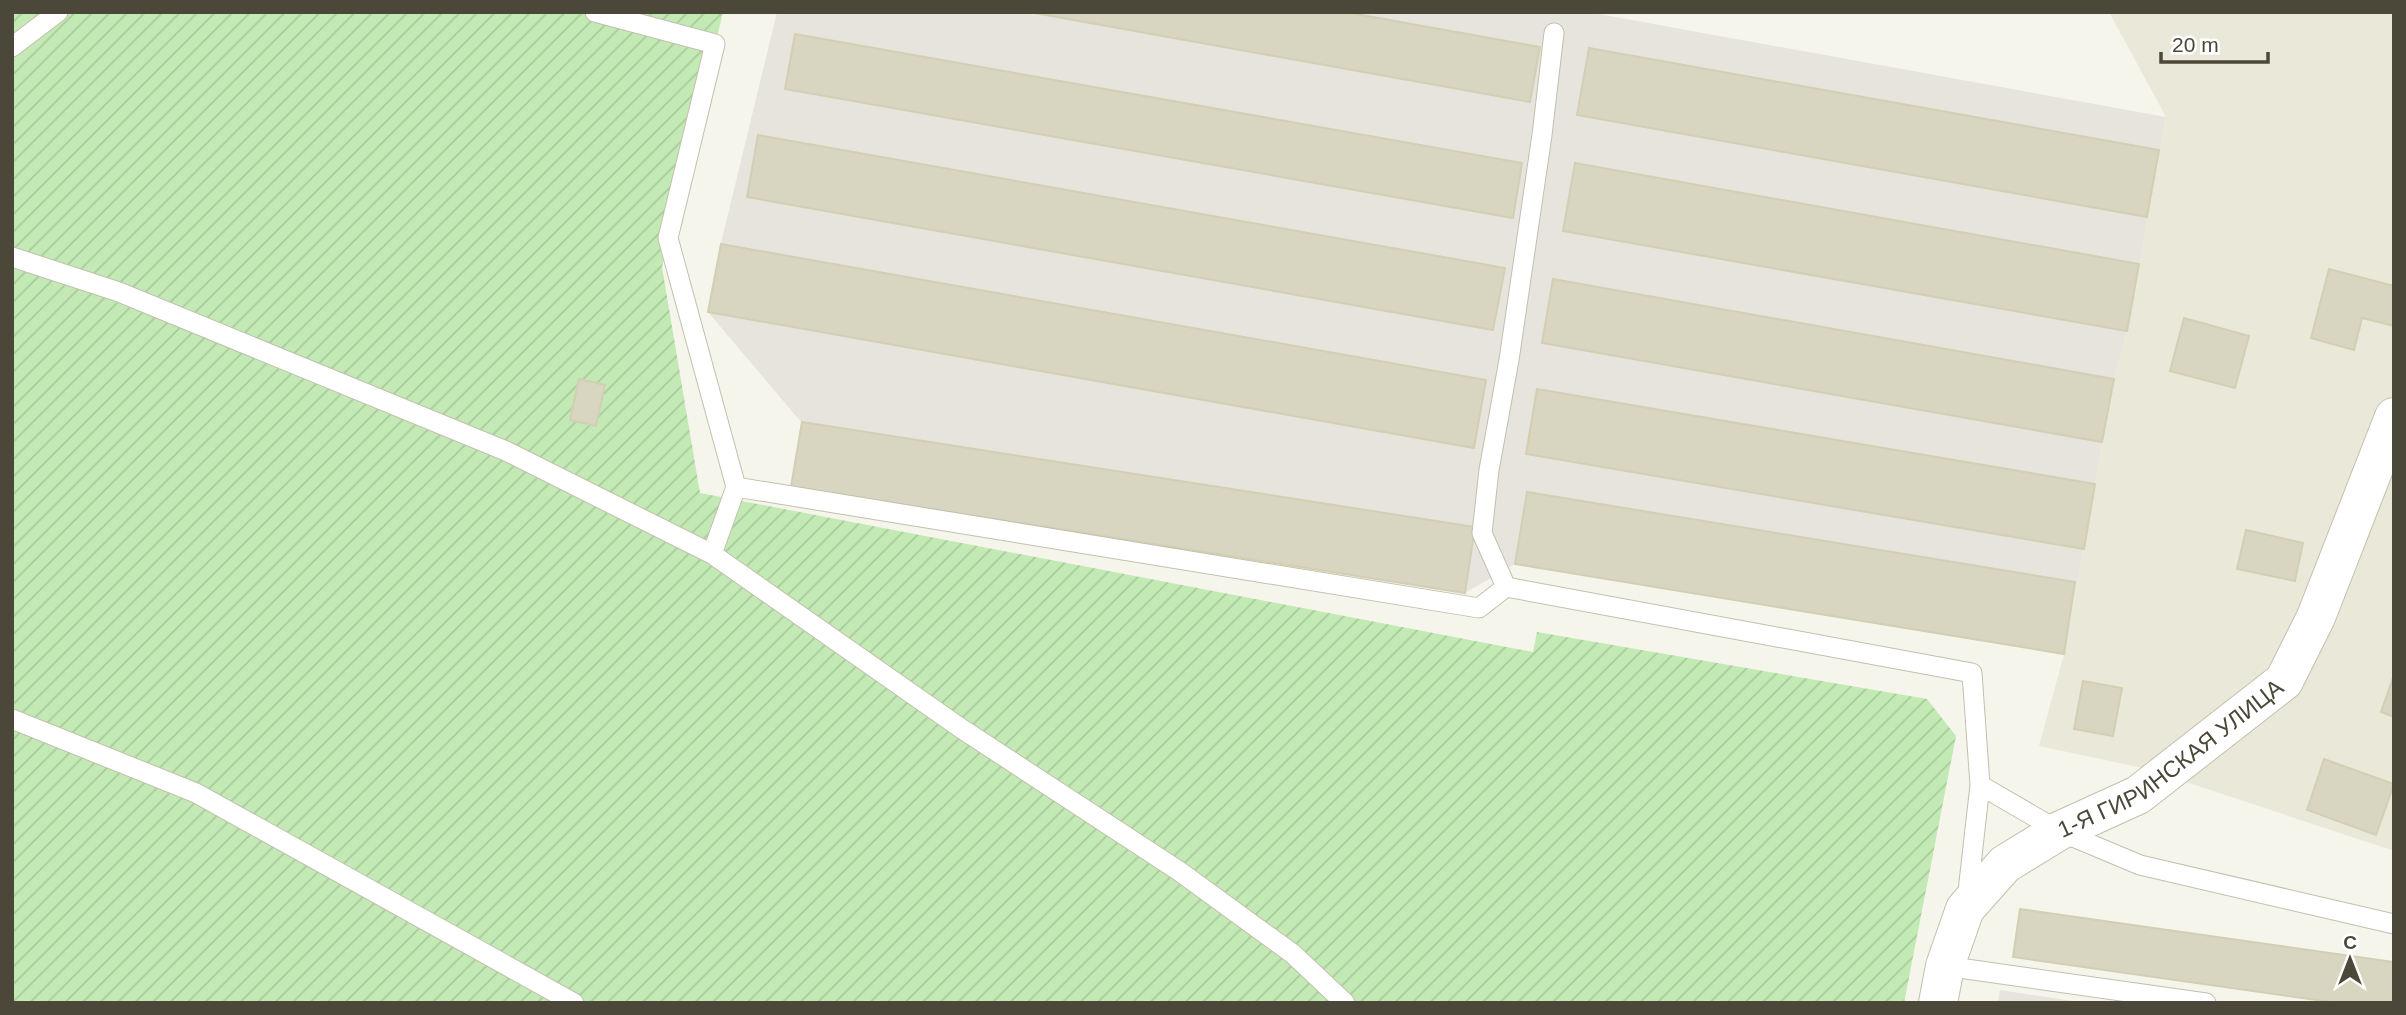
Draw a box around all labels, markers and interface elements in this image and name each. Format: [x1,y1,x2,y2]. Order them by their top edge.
scale bar [2161,21,2268,65]
text: 20 m [2172,33,2219,56]
street label: 1-Я ГИРИНСКАЯ УЛИЦА [2053,673,2289,843]
north arrow [2315,924,2385,994]
text: С [2343,932,2357,953]

